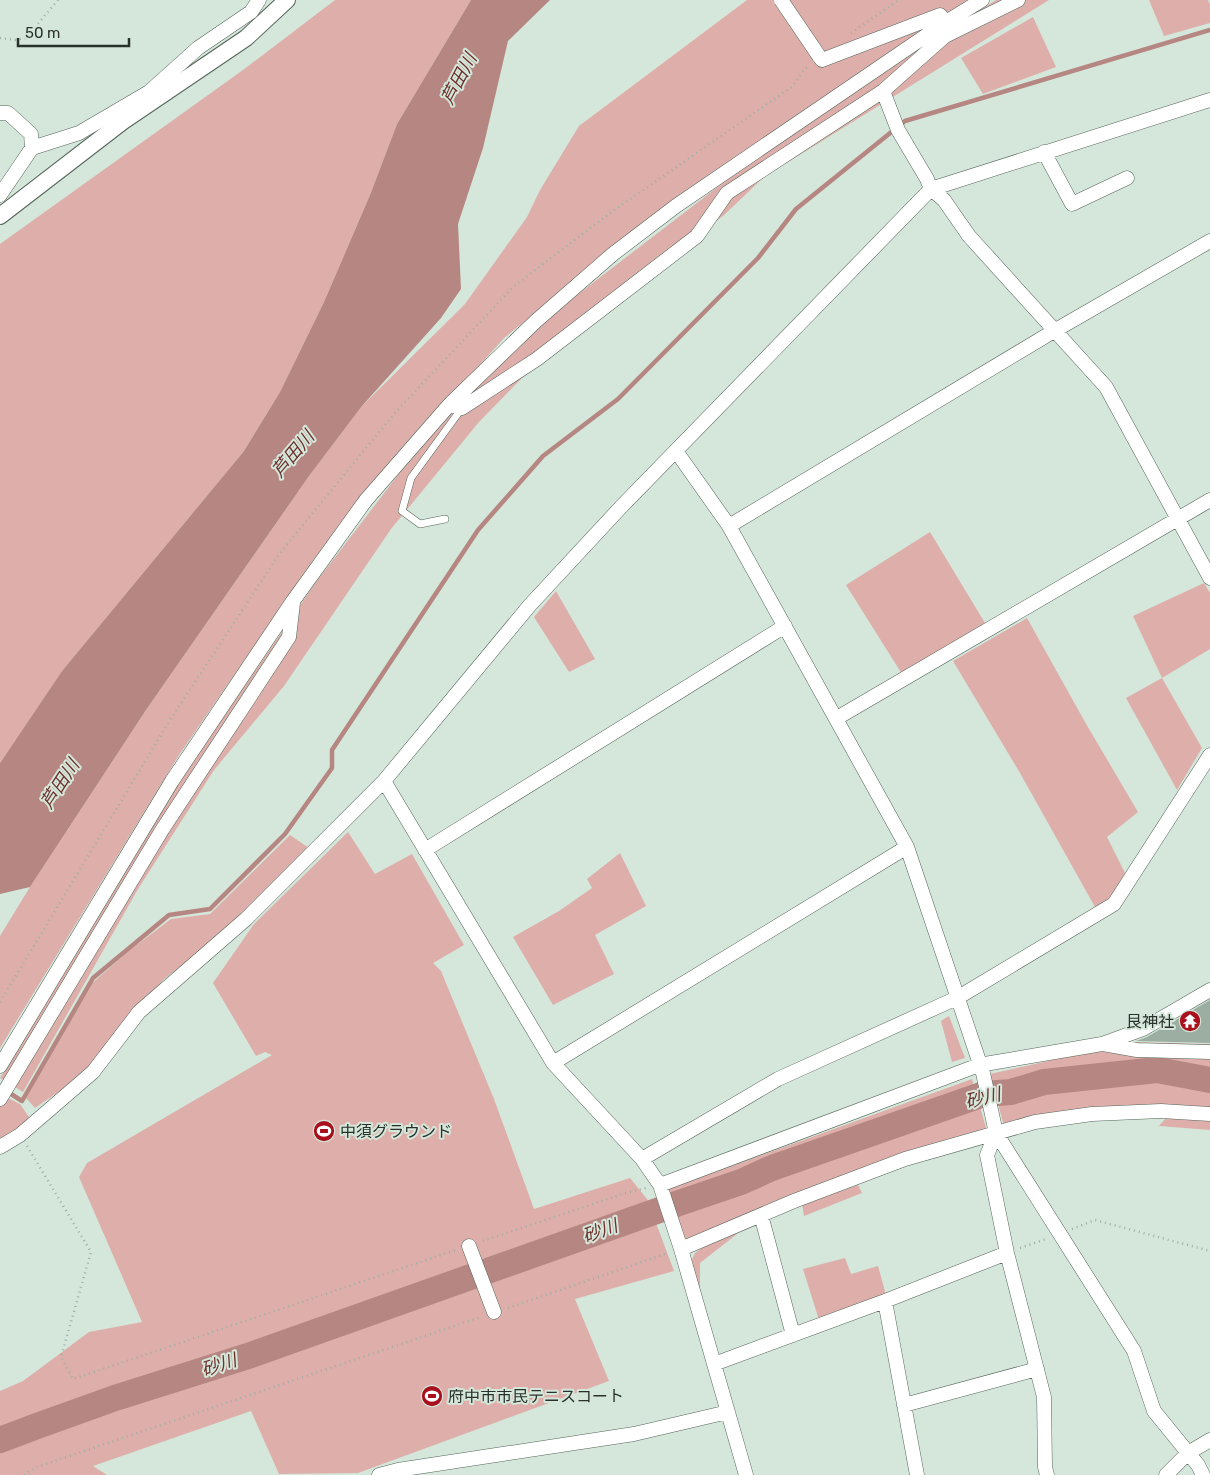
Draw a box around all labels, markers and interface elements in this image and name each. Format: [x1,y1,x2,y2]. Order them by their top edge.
scale bar [18,15,129,47]
text: 50 m [25,24,60,42]
water label: 芦田川 [437,48,482,108]
water label: 芦田川 [267,425,320,482]
water label: 芦田川 [36,754,85,813]
temple icon: 艮神社 [1178,1009,1202,1033]
place label: 艮神社 [1126,1012,1174,1031]
water label: 砂川 [963,1083,1005,1113]
sports icon: 中須グラウンド [312,1119,336,1143]
place label: 中須グラウンド [340,1122,452,1141]
water label: 砂川 [579,1214,623,1247]
water label: 砂川 [198,1348,241,1381]
sports icon: 府中市市民テニスコート [420,1384,444,1408]
place label: 府中市市民テニスコート [448,1387,624,1406]

